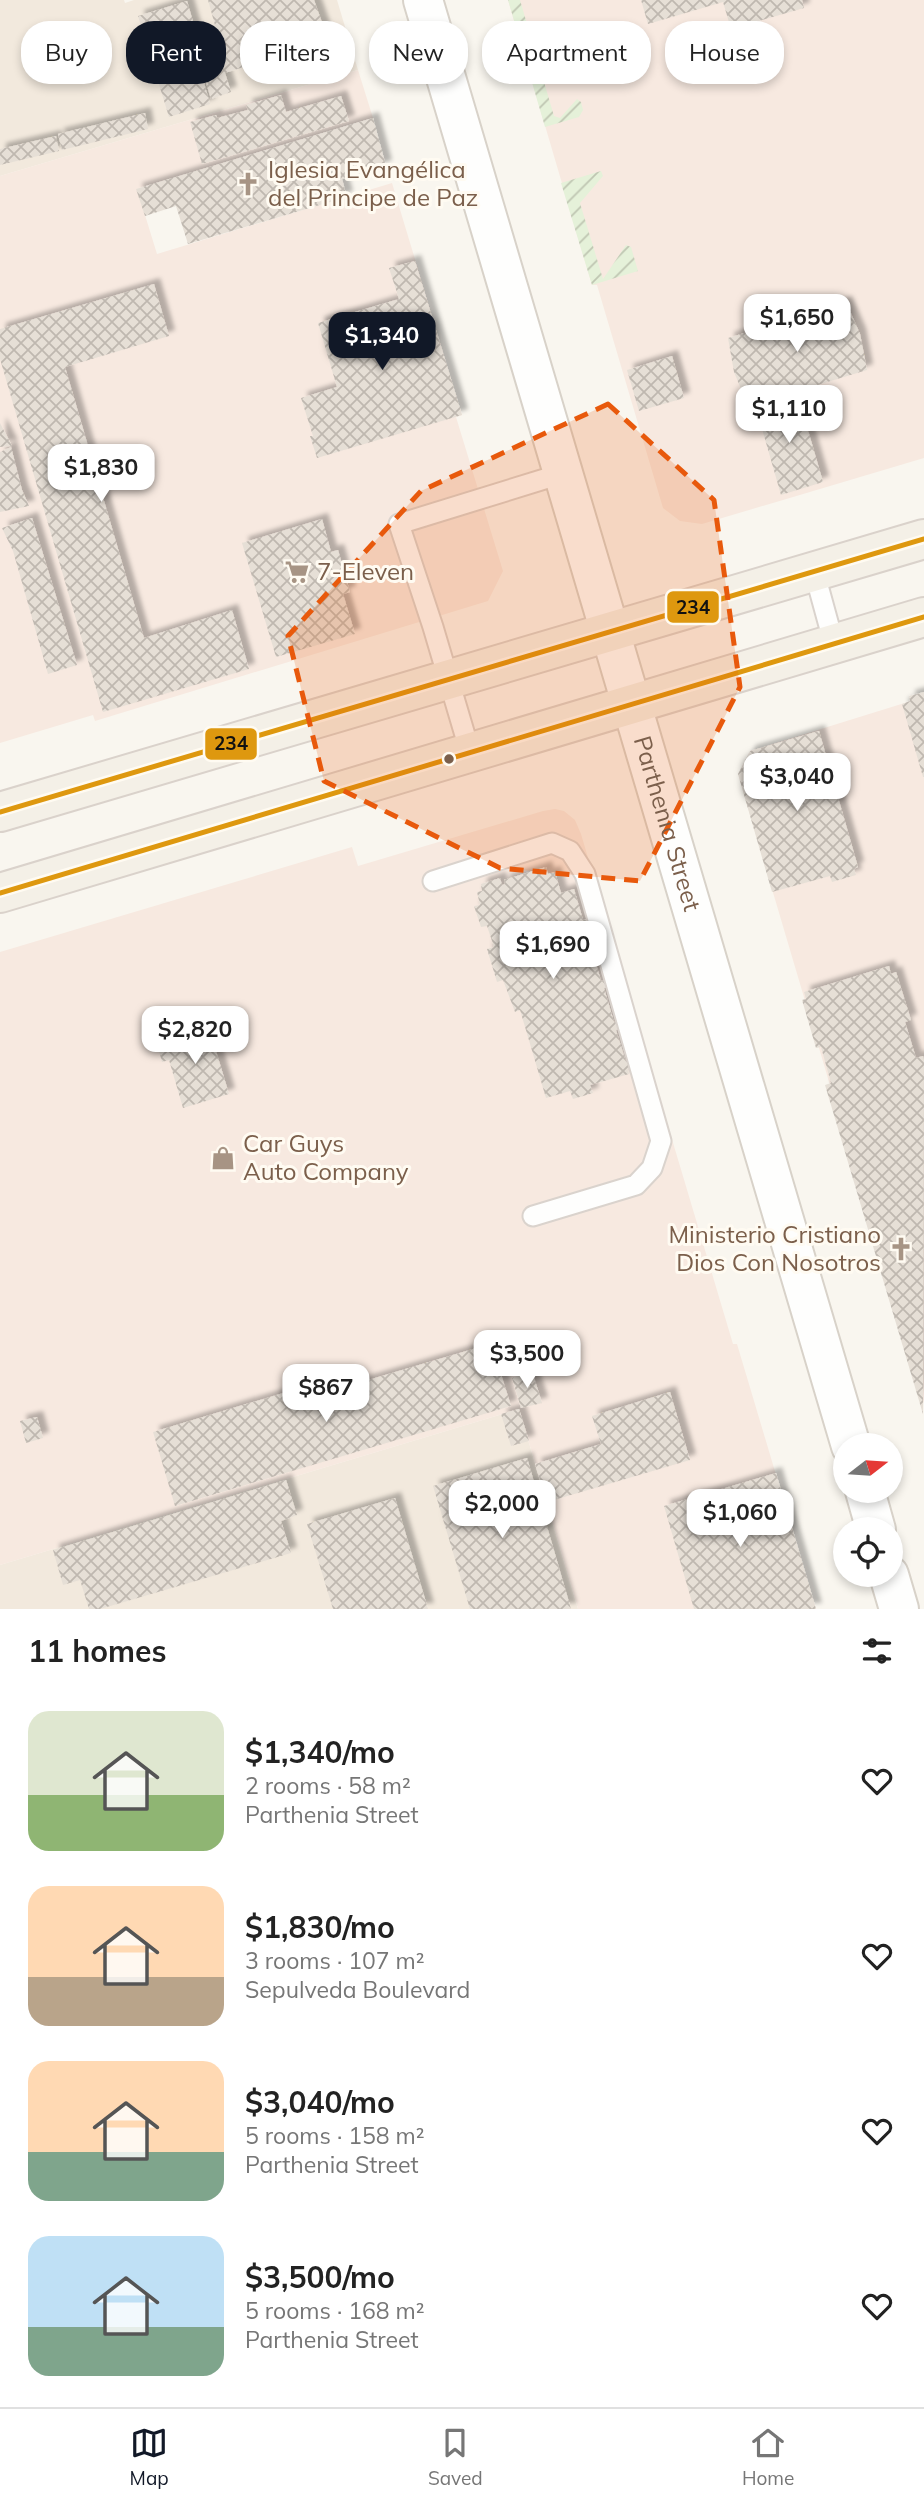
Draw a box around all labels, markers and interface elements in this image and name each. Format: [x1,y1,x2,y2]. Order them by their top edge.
chip: Buy [21,21,112,84]
chip: Rent [126,21,226,84]
chip: Filters [240,21,355,84]
chip: New [369,21,468,84]
chip: Apartment [482,21,651,84]
chip: House [665,21,784,84]
place label: Iglesia Evangélica del Principe de Paz [268,154,478,212]
church icon: Iglesia Evangélica del Principe de Paz [234,170,262,198]
pin: $1,650 [740,294,854,354]
text: $1,650 [760,302,834,331]
pin: $1,340 [325,312,439,372]
text: $1,340 [345,320,419,349]
pin: $1,110 [732,386,846,445]
text: $1,110 [752,393,826,422]
pin: $1,830 [44,444,158,504]
text: $1,830 [64,452,138,481]
place label: 7-Eleven [317,556,414,586]
supermarket icon: 7-Eleven [283,558,311,586]
line badge: 234 [666,590,720,624]
text: 234 [676,595,711,619]
line badge: 234 [204,727,258,761]
text: 234 [214,731,249,755]
street label: Parthenia Street [628,732,708,915]
unlabelled marker [442,752,456,766]
pin: $3,040 [740,754,854,813]
text: $3,040 [760,761,834,790]
pin: $1,690 [496,922,610,981]
text: $1,690 [516,929,590,958]
pin: $2,820 [138,1006,252,1066]
text: $2,820 [158,1014,232,1043]
place label: Car Guys Auto Company [243,1128,409,1186]
shop icon: Car Guys Auto Company [209,1144,237,1172]
place label: Ministerio Cristiano Dios Con Nosotros [669,1219,881,1277]
church icon: Ministerio Cristiano Dios Con Nosotros [887,1235,915,1263]
pin: $3,500 [470,1330,584,1390]
text: $3,500 [490,1338,564,1367]
pin: $867 [285,1364,367,1424]
text: $867 [298,1372,354,1401]
north arrow [833,1433,903,1503]
map controls [833,1433,903,1587]
pin: $2,000 [445,1480,559,1540]
text: $2,000 [465,1488,539,1517]
pin: $1,060 [683,1490,797,1549]
text: $1,060 [703,1497,777,1526]
button: locate [833,1517,903,1587]
text: 11 homes [28,1632,167,1670]
icon: filters [858,1632,896,1670]
text: $1,340/mo [245,1733,395,1771]
icon: home [84,1739,168,1823]
icon: heart [858,1762,896,1800]
text: 2 rooms · 58 m² [245,1771,411,1800]
text: Parthenia Street [245,1800,419,1829]
text: $1,830/mo [245,1908,395,1946]
icon: home [84,1914,168,1998]
icon: heart [858,1937,896,1975]
text: 3 rooms · 107 m² [245,1946,425,1975]
text: Sepulveda Boulevard [245,1975,470,2004]
text: $3,040/mo [245,2083,395,2121]
icon: home [84,2089,168,2173]
icon: heart [858,2112,896,2150]
text: 5 rooms · 158 m² [245,2121,425,2150]
text: Parthenia Street [245,2150,419,2179]
text: $3,500/mo [245,2258,395,2296]
icon: home [84,2264,168,2348]
icon: heart [858,2287,896,2325]
text: 5 rooms · 168 m² [245,2296,425,2325]
text: Parthenia Street [245,2325,419,2354]
tab: Map [130,2424,169,2490]
tab: Saved [428,2424,483,2490]
tab: Home [742,2424,794,2490]

